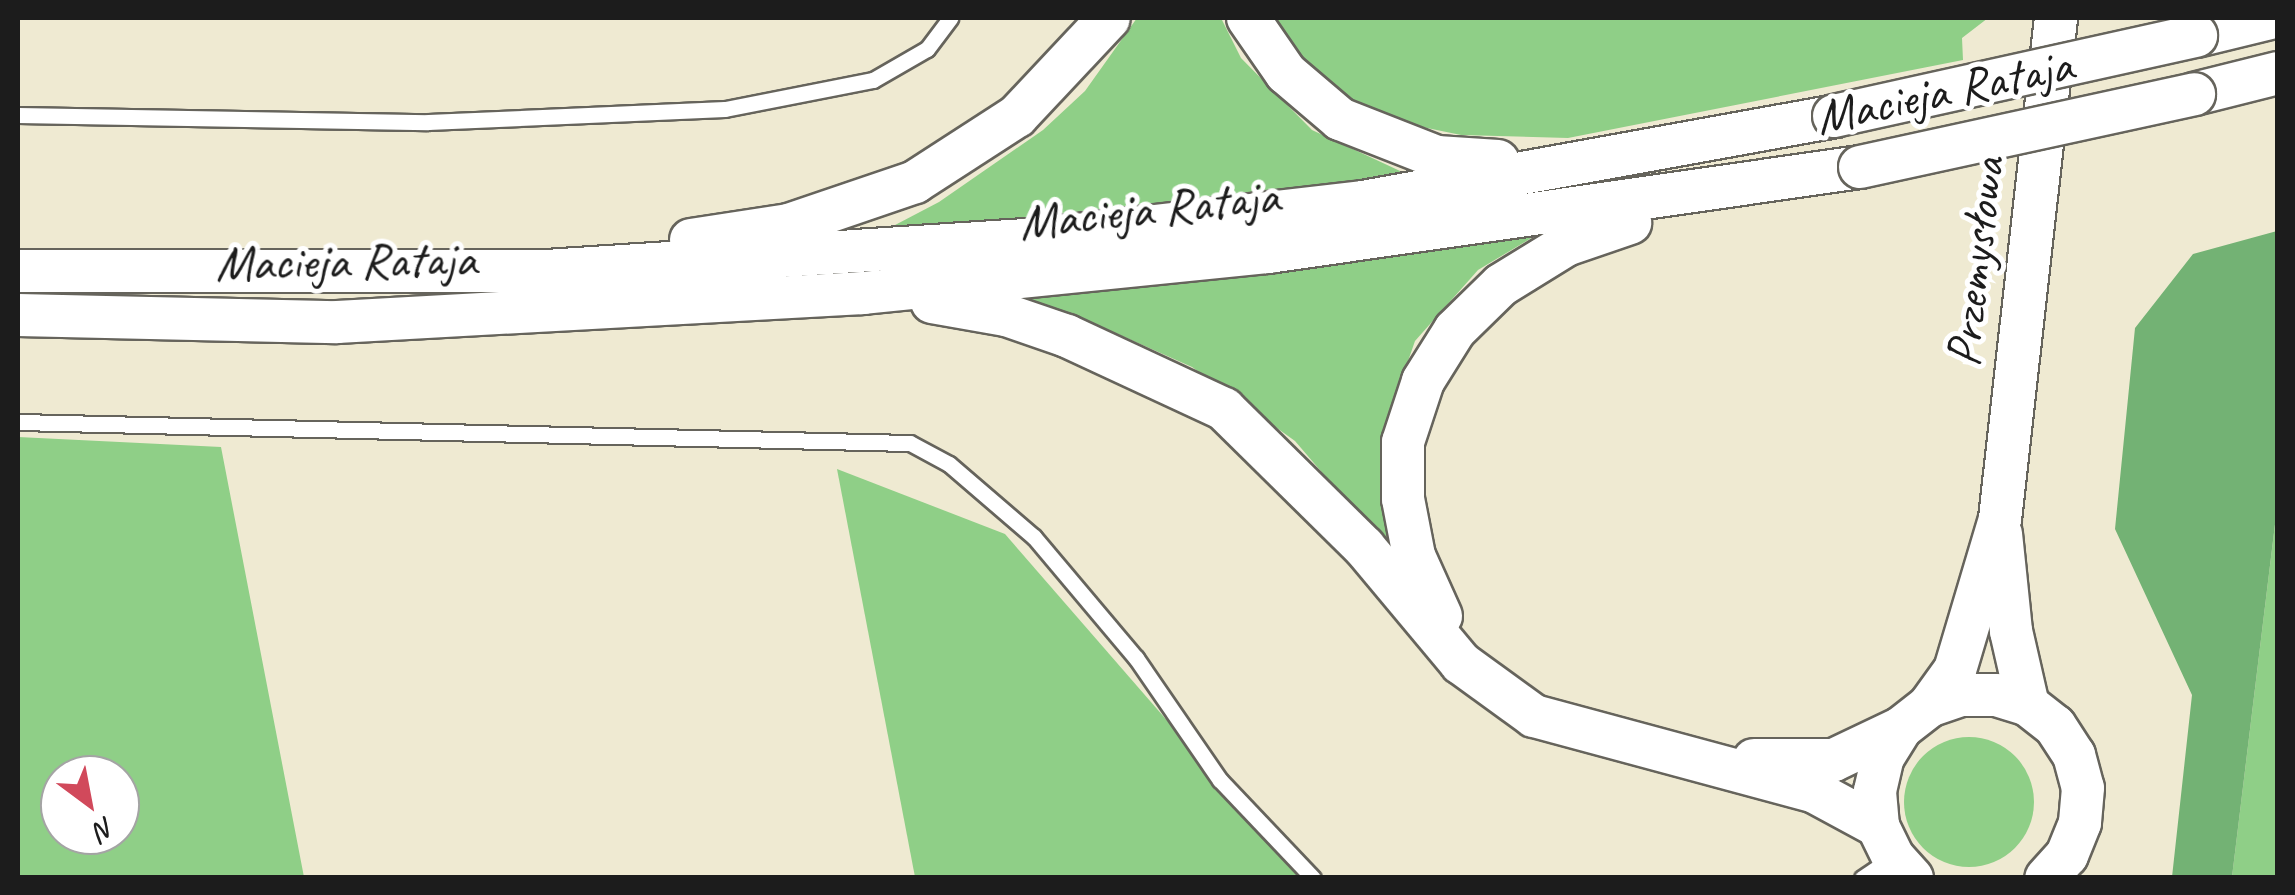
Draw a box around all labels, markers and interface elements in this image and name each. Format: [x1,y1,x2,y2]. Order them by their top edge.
street label: Macieja Rataja [1810,35,2078,147]
street label: Przemysłowa [1932,154,2018,370]
street label: Macieja Rataja [1016,166,1282,252]
street label: Macieja Rataja [215,229,477,293]
north arrow [40,755,140,855]
text: N [88,810,122,849]

